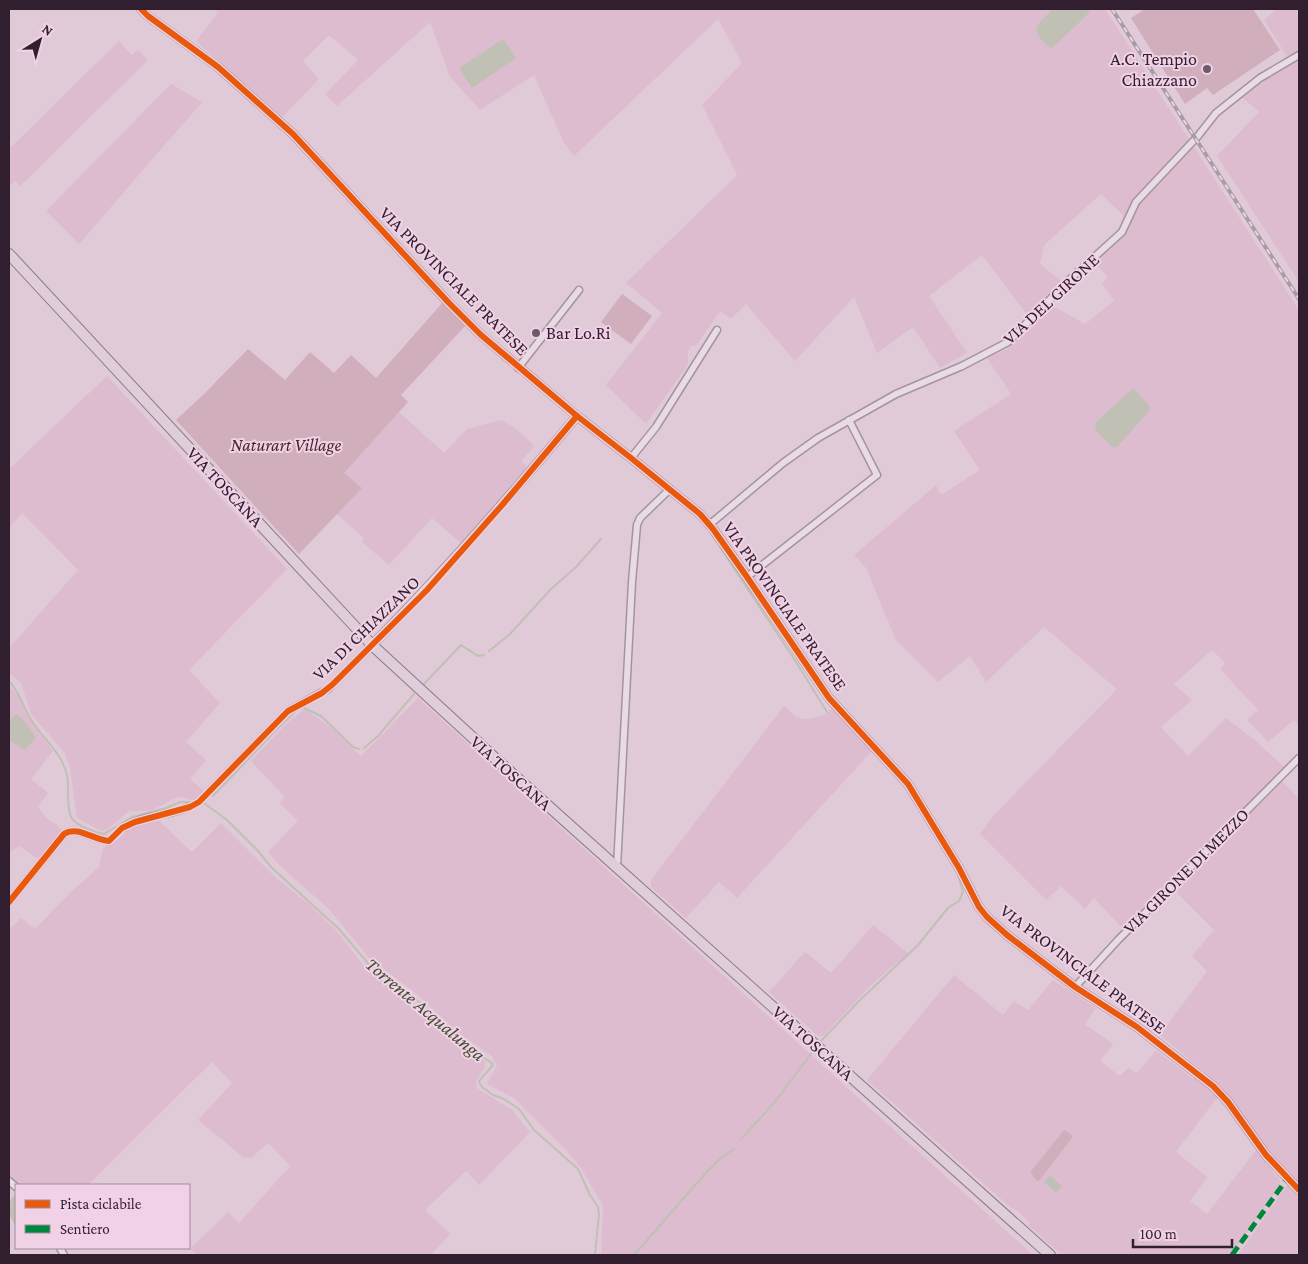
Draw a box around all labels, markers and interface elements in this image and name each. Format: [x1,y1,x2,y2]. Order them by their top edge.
north arrow [15,15,65,65]
text: N [39,20,57,39]
place label: A.C. Tempio Chiazzano [1110,49,1197,90]
marker: A.C. Tempio Chiazzano [1201,63,1213,75]
street label: VIA PROVINCIALE PRATESE [376,203,533,360]
street label: VIA DEL GIRONE [999,249,1103,349]
place label: Bar Lo.Ri [546,323,611,343]
marker: Bar Lo.Ri [530,327,542,339]
park label: Naturart Village [231,435,342,455]
street label: VIA TOSCANA [183,443,268,532]
street label: VIA PROVINCIALE PRATESE [719,518,851,695]
street label: VIA DI CHIAZZANO [308,572,424,684]
street label: VIA TOSCANA [466,731,556,815]
street label: VIA GIRONE DI MEZZO [1119,804,1253,938]
street label: VIA PROVINCIALE PRATESE [996,900,1170,1038]
water label: Torrente Acqualunga [362,953,490,1065]
street label: VIA TOSCANA [768,1001,858,1085]
legend [15,1184,190,1249]
text: Pista ciclabile [60,1196,142,1212]
scale bar [1133,1216,1232,1248]
text: Sentiero [60,1221,110,1237]
text: 100 m [1140,1226,1177,1242]

